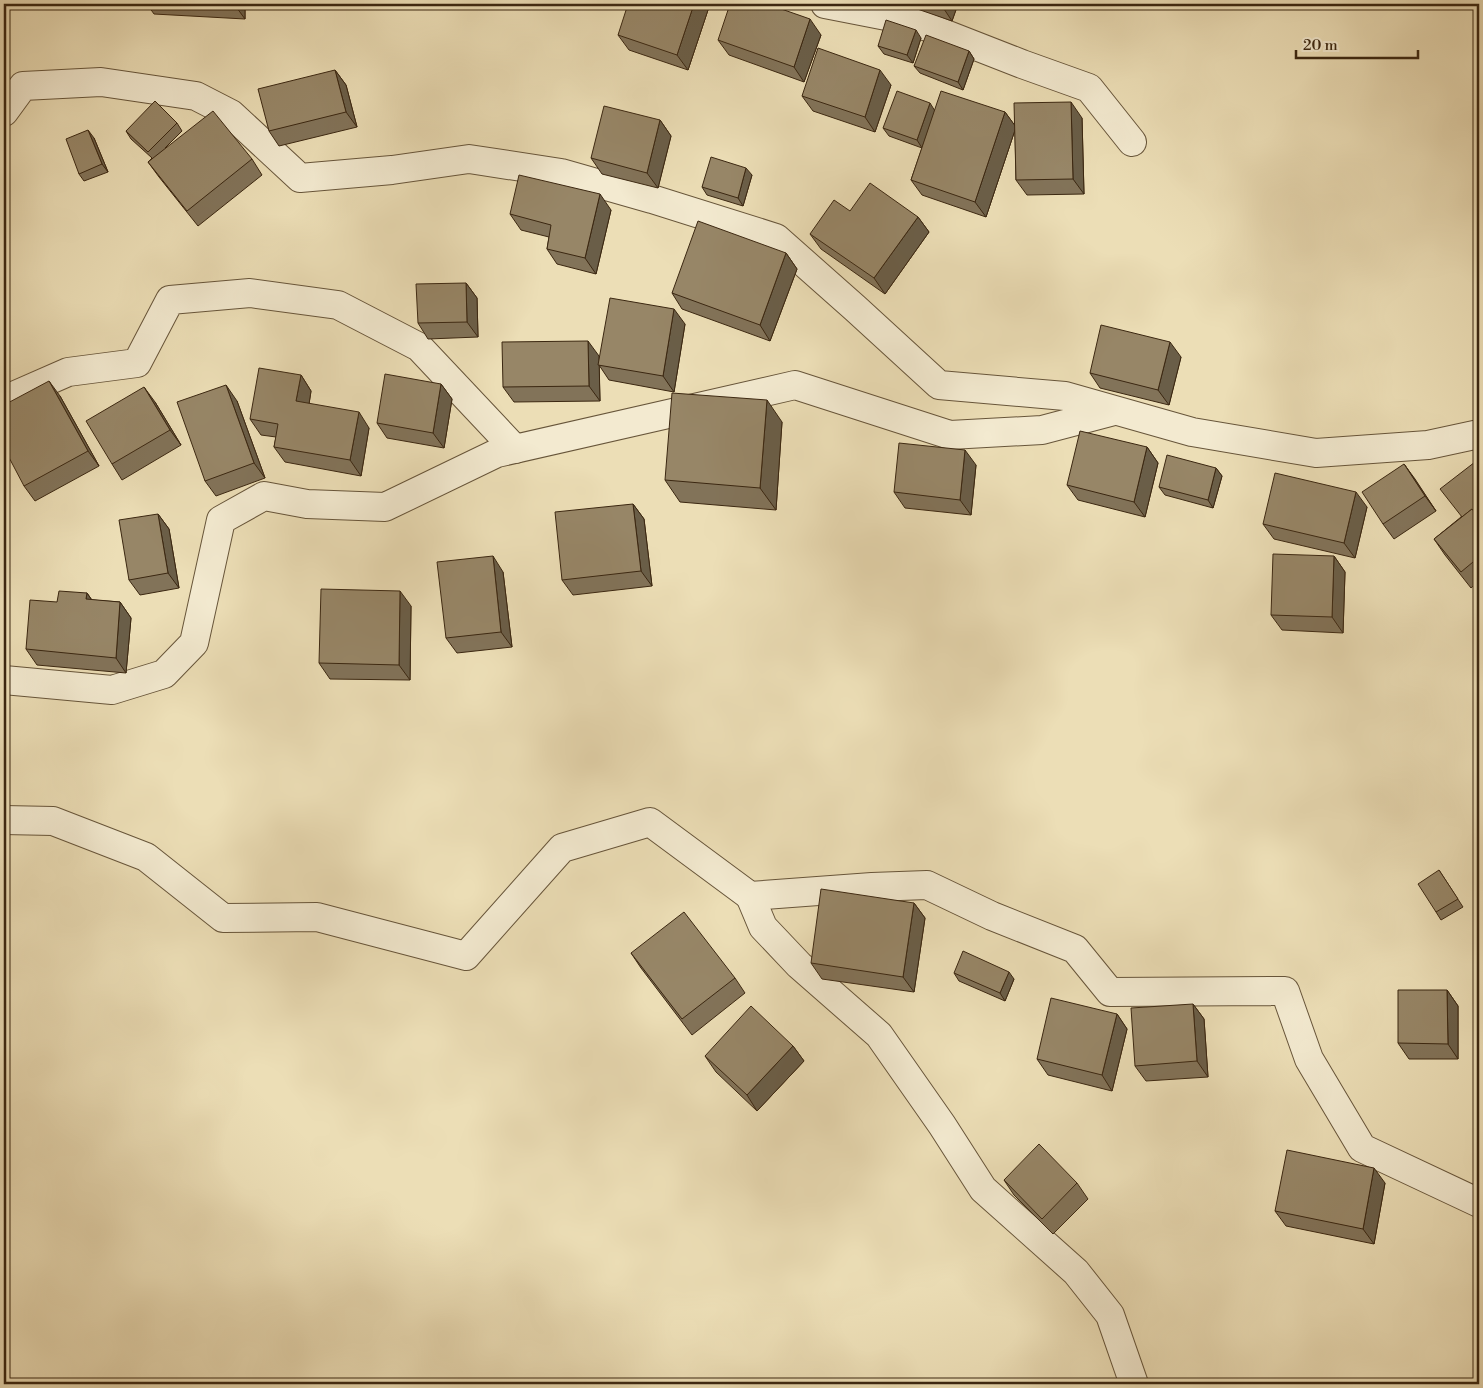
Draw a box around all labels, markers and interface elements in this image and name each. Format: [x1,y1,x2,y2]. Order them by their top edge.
scale bar [1296,28,1418,60]
text: 20 m [1303,36,1338,55]

